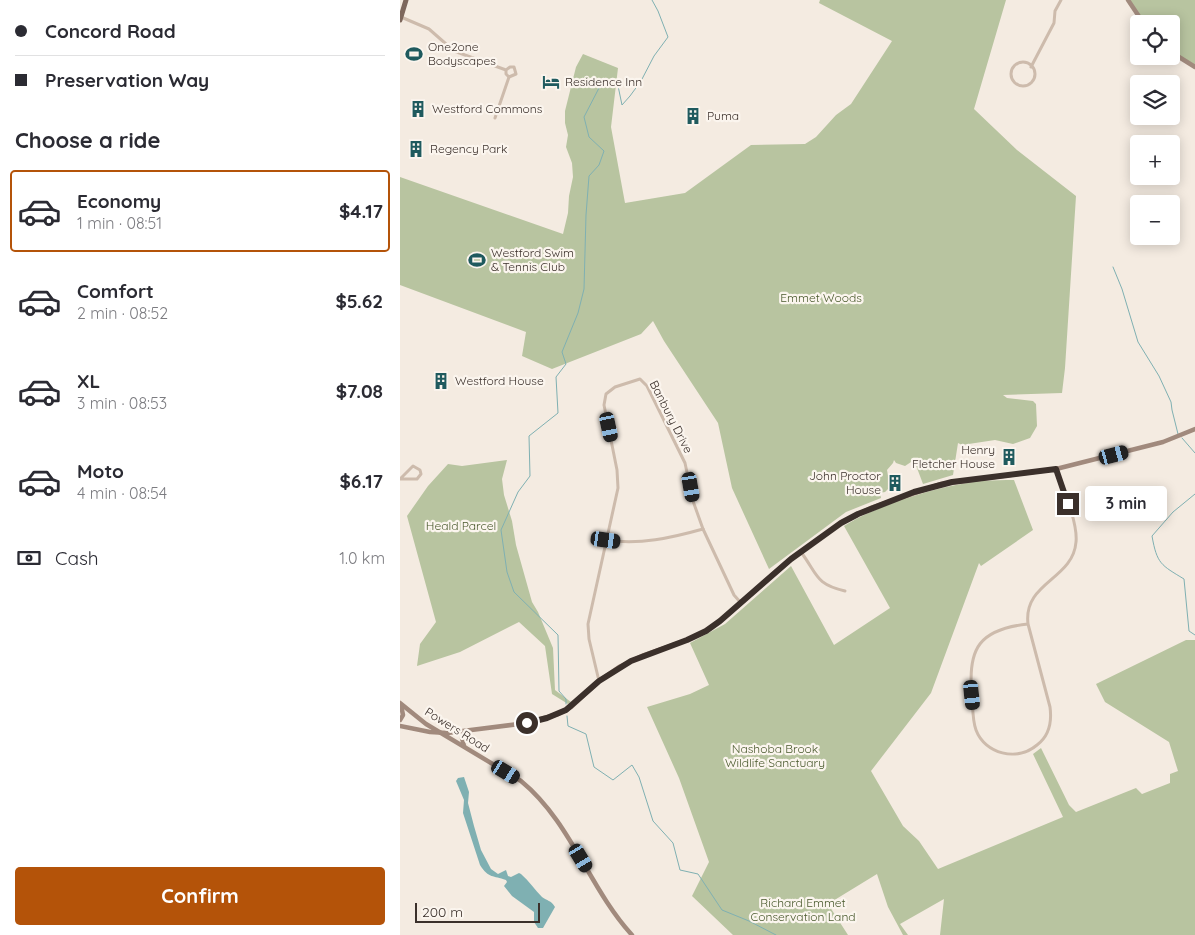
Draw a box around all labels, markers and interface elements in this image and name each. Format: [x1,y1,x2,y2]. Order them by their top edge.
map controls [1130,15,1180,245]
button: locate [1130,15,1180,65]
text: Concord Road [45,19,176,43]
place label: One2one Bodyscapes [428,39,496,68]
sports icon: One2one Bodyscapes [404,44,424,64]
text: Preservation Way [45,68,209,92]
hotel icon: Residence Inn [541,72,561,92]
place label: Residence Inn [565,74,642,89]
button: layers [1130,75,1180,125]
building icon: Westford Commons [408,99,428,119]
place label: Westford Commons [432,101,543,116]
building icon: Puma [683,106,703,126]
place label: Puma [707,108,739,123]
text: Choose a ride [15,126,160,154]
button: + [1130,135,1180,185]
building icon: Regency Park [406,139,426,159]
place label: Regency Park [430,141,507,156]
icon: car [17,189,62,234]
text: Economy [77,189,161,213]
button: − [1130,195,1180,245]
text: $4.17 [339,199,383,223]
text: 1 min · 08:51 [77,213,162,233]
place label: Westford Swim & Tennis Club [491,245,574,274]
sports icon: Westford Swim & Tennis Club [467,250,487,270]
icon: car [17,279,62,324]
text: Comfort [77,279,154,303]
text: $5.62 [335,289,383,313]
park label: Emmet Woods [780,290,862,305]
text: 2 min · 08:52 [77,303,168,323]
icon: car [17,369,62,414]
text: XL [77,369,100,393]
building icon: Westford House [431,371,451,391]
place label: Westford House [455,373,544,388]
street label: Banbury Drive [647,378,696,456]
text: $7.08 [336,379,383,403]
text: 3 min · 08:53 [77,393,167,413]
car [598,411,619,443]
place label: Henry Fletcher House [912,442,995,471]
car [1097,444,1130,466]
building icon: Henry Fletcher House [999,447,1019,467]
icon: car [17,459,62,504]
text: Moto [77,459,124,483]
place label: John Proctor House [809,468,881,497]
text: $6.17 [340,469,383,493]
car [681,471,700,503]
building icon: John Proctor House [885,473,905,493]
text: 4 min · 08:54 [77,483,167,503]
callout: 3 min [1086,486,1168,522]
route end [1057,493,1079,515]
text: 3 min [1105,493,1147,513]
park label: Heald Parcel [426,518,496,533]
car [590,530,621,550]
icon: cash [15,544,43,572]
text: Cash [55,546,99,570]
text: 1.0 km [339,548,385,568]
car [962,679,981,711]
street label: Powers Road [422,704,492,755]
route start [516,712,538,734]
park label: Nashoba Brook Wildlife Sanctuary [725,741,825,770]
car [489,758,522,786]
car [566,841,595,875]
button: Confirm [15,867,385,925]
park label: Richard Emmet Conservation Land [750,895,856,924]
scale bar [415,900,540,923]
text: 200 m [422,903,463,921]

